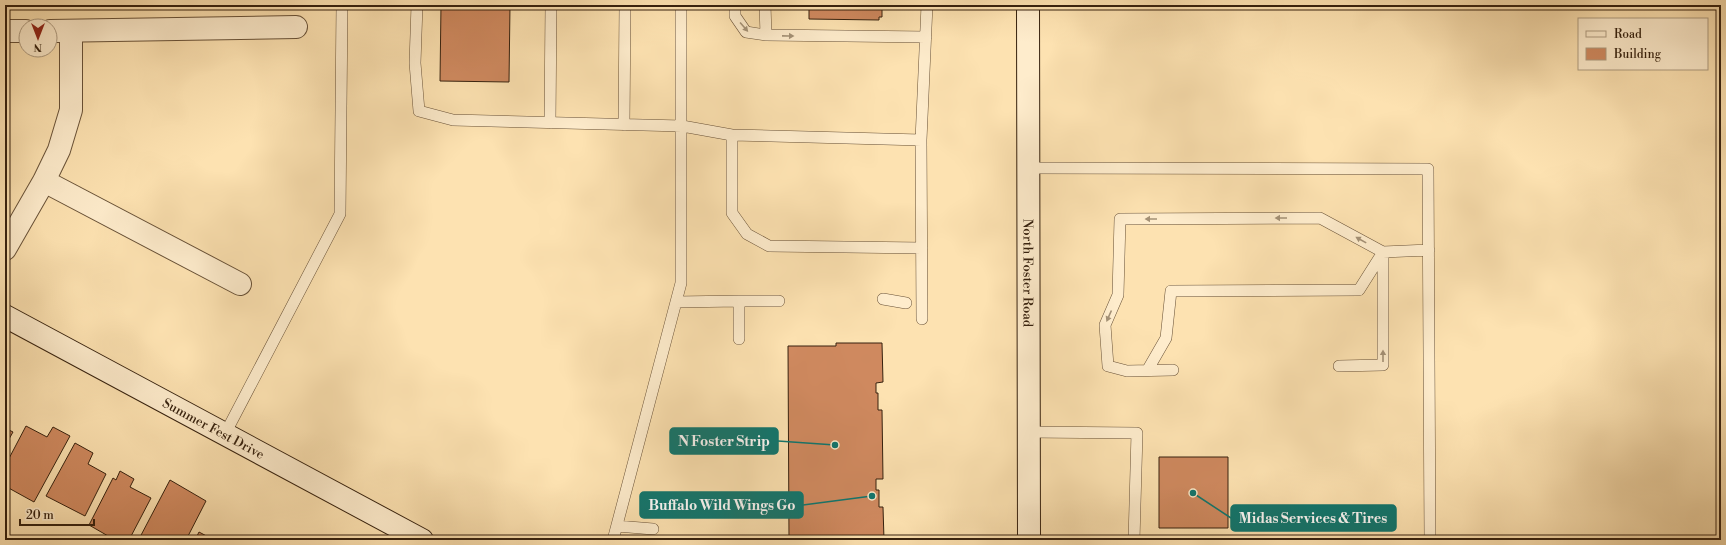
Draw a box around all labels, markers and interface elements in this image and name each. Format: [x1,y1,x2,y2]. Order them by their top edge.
north arrow [18,18,58,58]
legend [1578,18,1708,70]
one-way arrow [739,22,748,32]
text: Road [1614,27,1642,42]
one-way arrow [782,32,794,39]
text: N [33,40,42,54]
text: Building [1613,47,1662,62]
one-way arrow [1274,215,1287,221]
one-way arrow [1144,216,1157,222]
street label: North Foster Road [1019,219,1036,328]
one-way arrow [1355,236,1367,243]
one-way arrow [1106,310,1112,321]
one-way arrow [1380,349,1386,362]
street label: Summer Fest Drive [160,395,267,463]
callout: N Foster Strip [670,428,778,454]
text: N Foster Strip [678,433,770,451]
callout: Buffalo Wild Wings Go [640,492,803,518]
text: Buffalo Wild Wings Go [648,497,796,515]
scale bar [20,501,94,527]
callout: Midas Services & Tires [1231,505,1396,531]
text: 20 m [26,508,54,523]
text: Midas Services & Tires [1239,510,1387,528]

